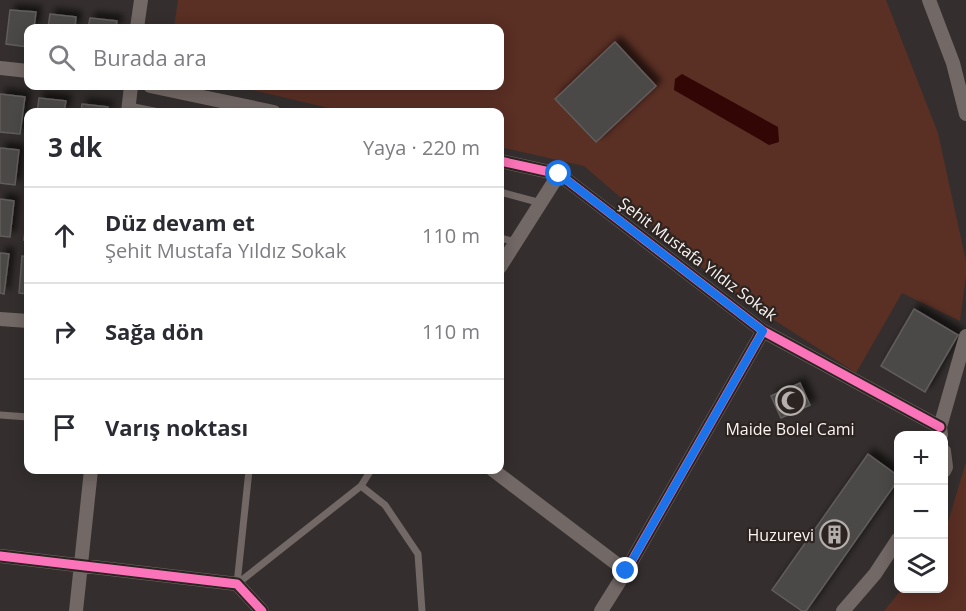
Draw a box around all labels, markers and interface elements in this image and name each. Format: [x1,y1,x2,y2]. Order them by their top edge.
search box [24,24,504,90]
icon: search [45,41,78,74]
text: Burada ara [93,42,207,72]
text: 3 dk [48,129,102,165]
text: Yaya · 220 m [363,134,480,161]
route start [545,160,571,186]
street label: Şehit Mustafa Yıldız Sokak [614,192,782,326]
text: Düz devam et [105,207,255,237]
icon: ahead [48,219,81,252]
text: 110 m [422,222,480,249]
text: Şehit Mustafa Yıldız Sokak [105,237,346,264]
icon: right [48,315,81,348]
text: Sağa dön [105,316,204,346]
text: 110 m [422,318,480,345]
mosque icon: Maide Bolel Cami [774,385,806,417]
icon: arrive [48,411,81,444]
text: Varış noktası [105,412,248,442]
place label: Maide Bolel Cami [725,418,855,440]
map controls [894,431,948,593]
button: + [894,431,948,485]
button: − [894,485,948,539]
building icon: Huzurevi [819,519,851,551]
place label: Huzurevi [748,524,814,546]
button: layers [894,539,948,593]
route end [612,557,638,583]

